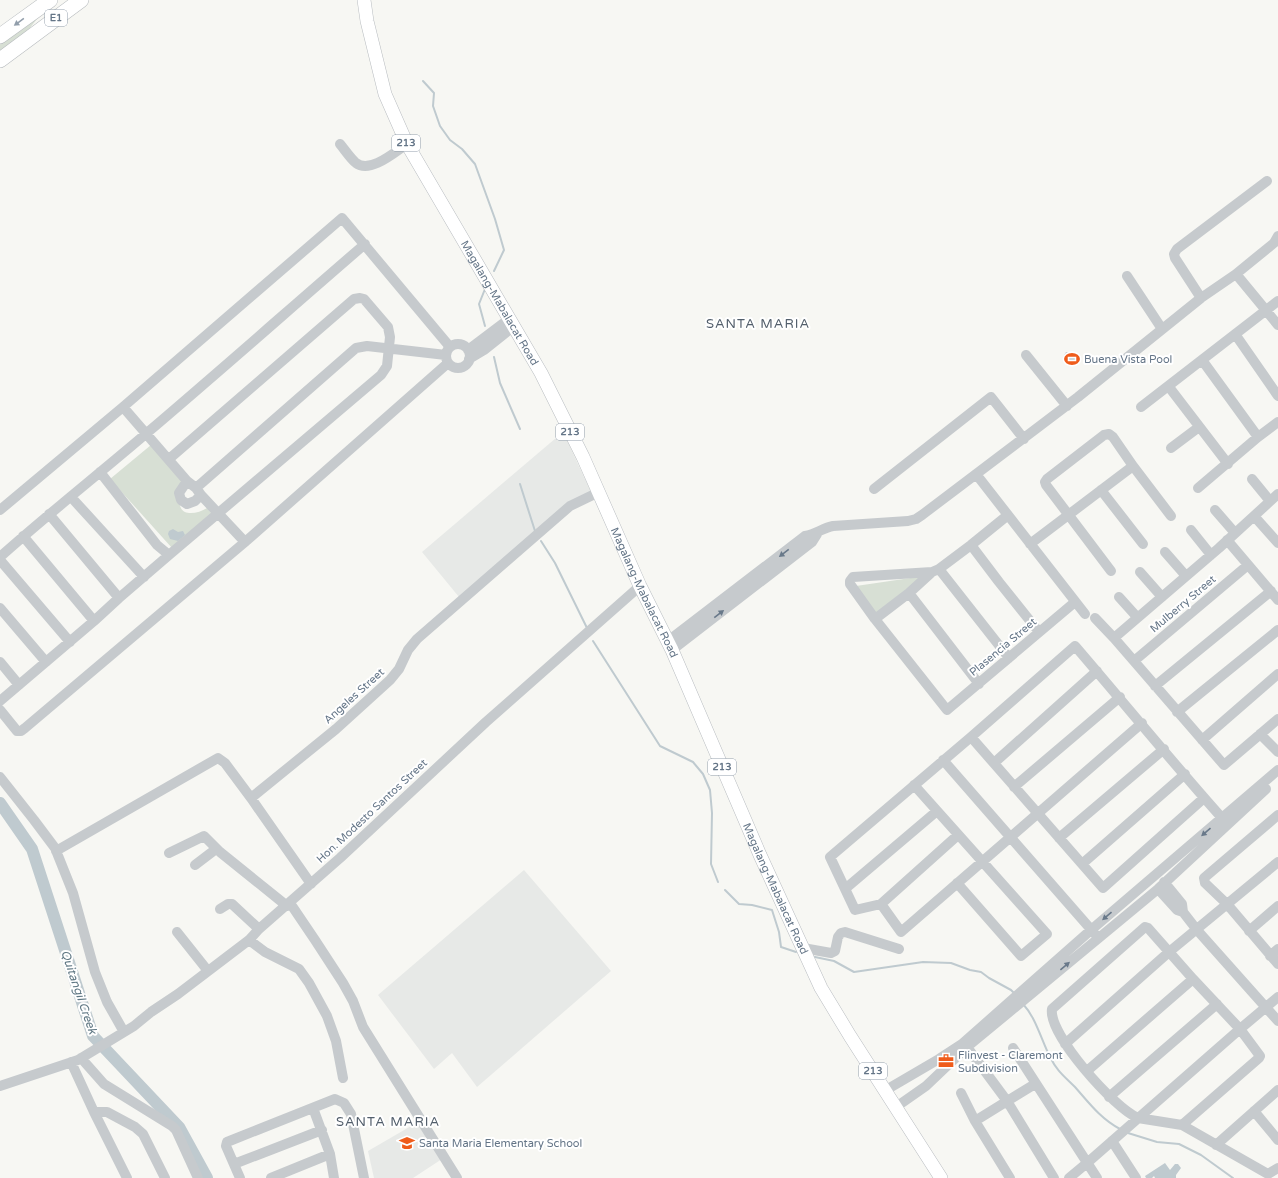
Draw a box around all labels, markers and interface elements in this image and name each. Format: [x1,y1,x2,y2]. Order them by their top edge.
road number: E1 [45,10,67,26]
one-way arrow [14,18,25,26]
road number: 213 [392,135,420,151]
street label: Magalang-Mabalacat Road [458,238,542,368]
district label: SANTA MARIA [706,316,810,332]
sports icon: Buena Vista Pool [1063,350,1081,368]
place label: Buena Vista Pool [1084,353,1172,366]
road number: 213 [556,424,584,440]
street label: Magalang-Mabalacat Road [608,525,681,659]
one-way arrow [778,549,789,557]
street label: Mulberry Street [1148,573,1218,635]
one-way arrow [713,610,724,618]
street label: Plasencia Street [967,615,1039,679]
street label: Angeles Street [321,666,387,726]
street label: Hon. Modesto Santos Street [314,756,430,866]
road number: 213 [708,759,736,775]
street label: Magalang-Mabalacat Road [741,821,811,956]
one-way arrow [1201,827,1211,836]
one-way arrow [1102,912,1112,921]
water label: Quitangil Creek [58,948,100,1037]
one-way arrow [1059,962,1070,971]
place label: Flinvest - Claremont Subdivision [958,1049,1063,1075]
office icon: Flinvest - Claremont Subdivision [937,1052,955,1070]
road number: 213 [859,1063,887,1079]
district label: SANTA MARIA [336,1114,440,1130]
school or university icon: Santa Maria Elementary School [398,1134,416,1152]
place label: Santa Maria Elementary School [419,1137,582,1150]

